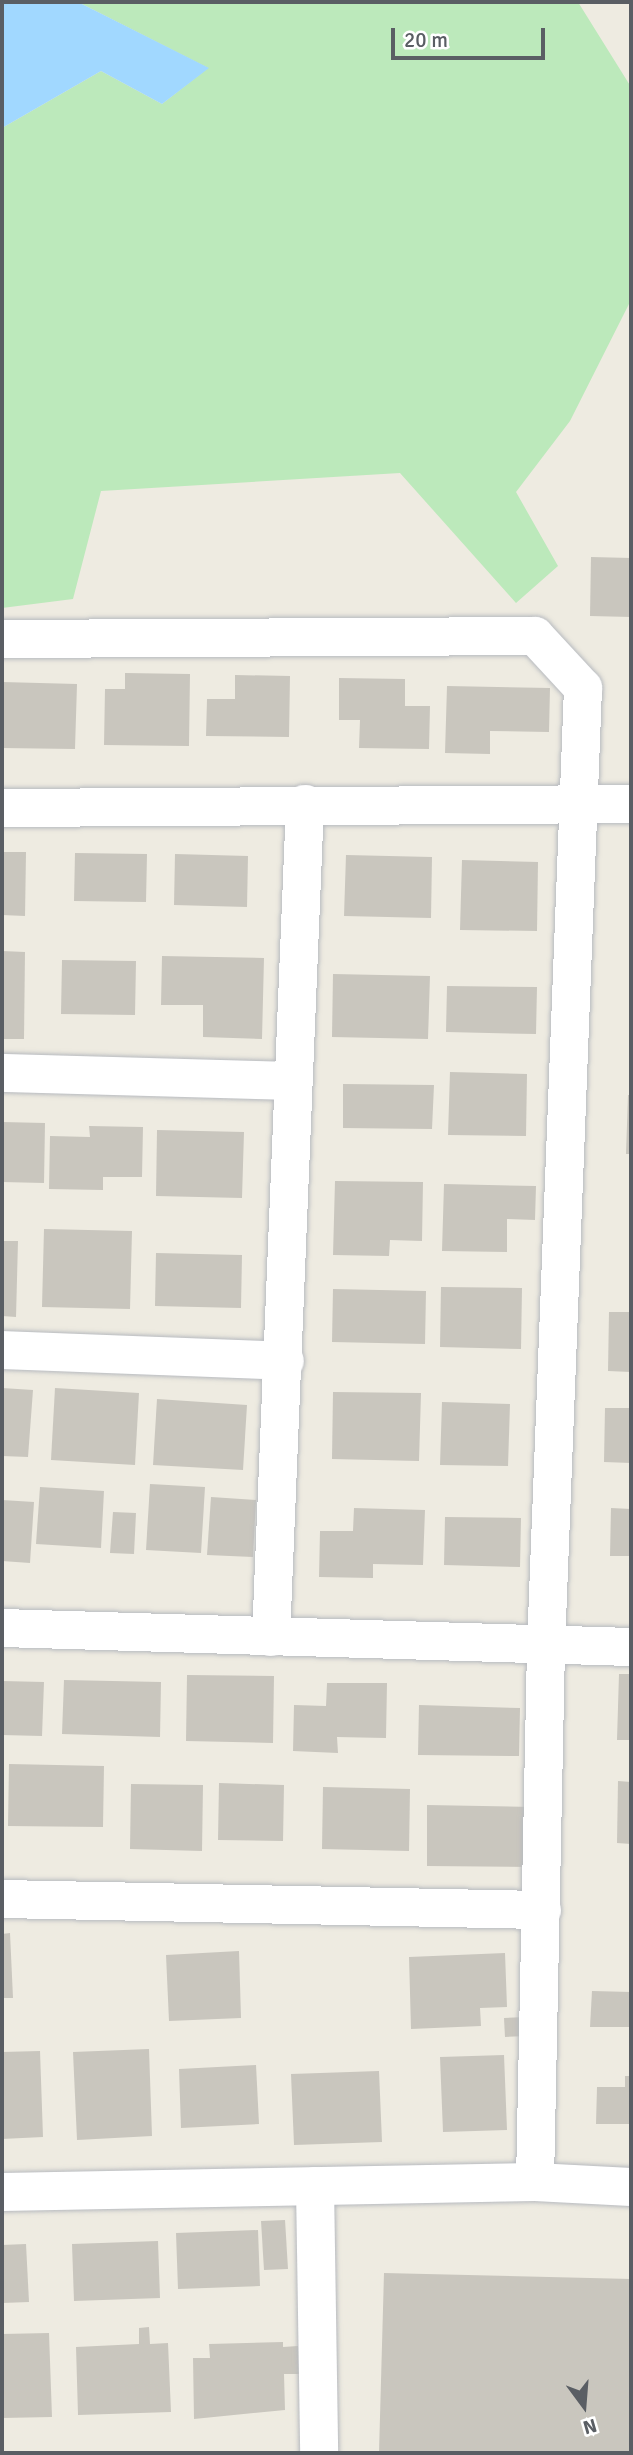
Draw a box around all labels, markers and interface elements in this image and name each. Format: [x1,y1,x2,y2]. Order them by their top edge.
scale bar [395,14,549,58]
text: 20 m [404,27,448,53]
north arrow [549,2371,619,2441]
text: N [580,2413,599,2440]

